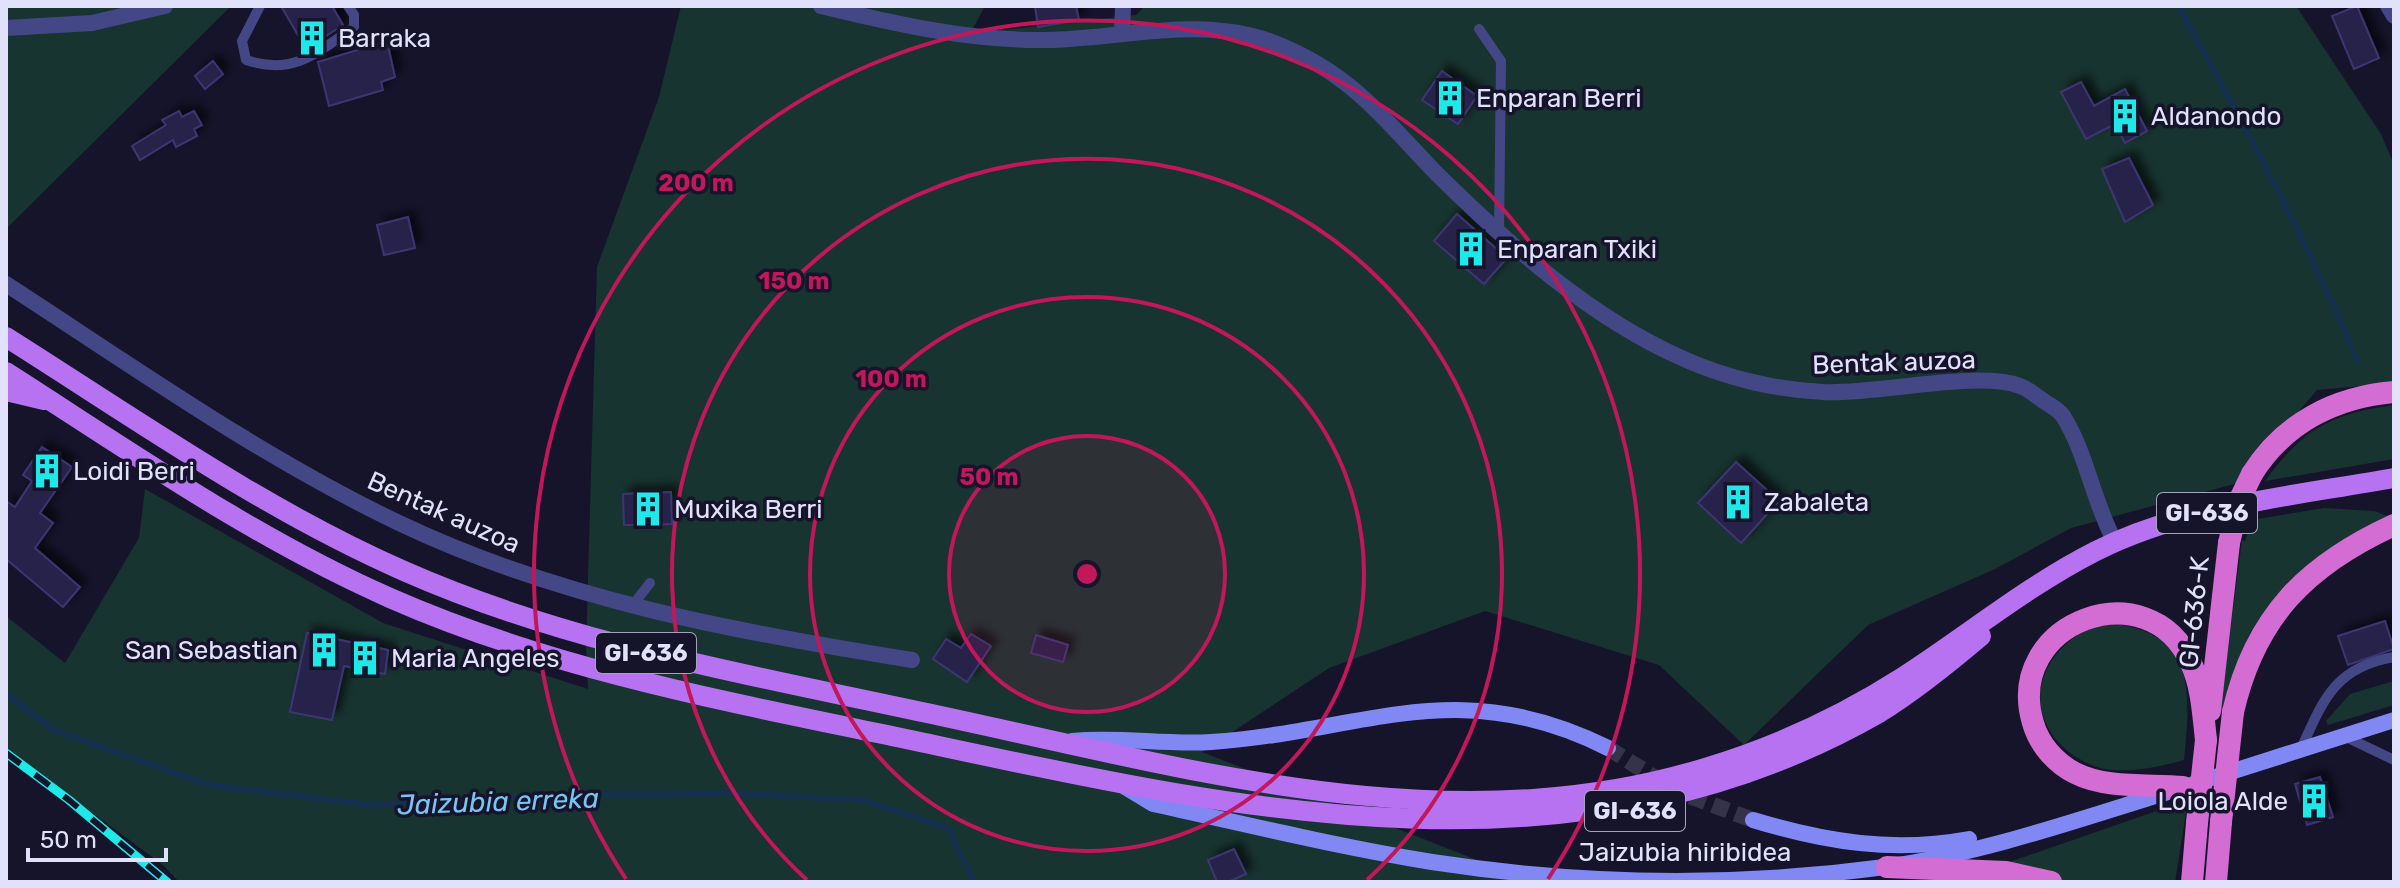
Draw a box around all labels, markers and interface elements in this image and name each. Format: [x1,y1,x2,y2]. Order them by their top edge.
building icon: Barraka [293,19,331,57]
place label: Barraka [338,23,431,54]
building icon: Enparan Berri [1431,79,1469,117]
place label: Enparan Berri [1476,83,1642,114]
building icon: Aldanondo [2106,97,2144,135]
place label: Aldanondo [2151,101,2281,132]
text: 200 m [658,169,734,197]
building icon: Enparan Txiki [1452,230,1490,268]
place label: Enparan Txiki [1497,234,1657,265]
text: 150 m [759,267,829,295]
street label: Bentak auzoa [1812,344,1976,381]
text: 100 m [855,365,927,393]
building icon: Loidi Berri [28,452,66,490]
place label: Loidi Berri [73,456,195,487]
text: 50 m [960,463,1018,491]
street label: Bentak auzoa [363,465,525,560]
building icon: Zabaleta [1719,483,1757,521]
place label: Zabaleta [1764,487,1869,518]
building icon: Muxika Berri [629,490,667,528]
road number: GI-636 [2157,493,2257,533]
place label: Muxika Berri [674,494,822,525]
street label: GI-636-K [2173,554,2216,669]
centre of rings [1073,560,1101,588]
building icon: San Sebastian [305,631,343,669]
road number: GI-636 [596,633,696,673]
place label: San Sebastian [125,635,298,666]
building icon: Maria Angeles [346,639,384,677]
place label: Maria Angeles [391,643,560,674]
water label: Jaizubia erreka [396,781,600,822]
building icon: Loiola Alde [2295,782,2333,820]
place label: Loiola Alde [2157,786,2288,817]
road number: GI-636 [1585,791,1685,831]
scale bar [28,812,166,862]
text: 50 m [40,826,97,854]
street label: Jaizubia hiribidea [1579,837,1791,868]

